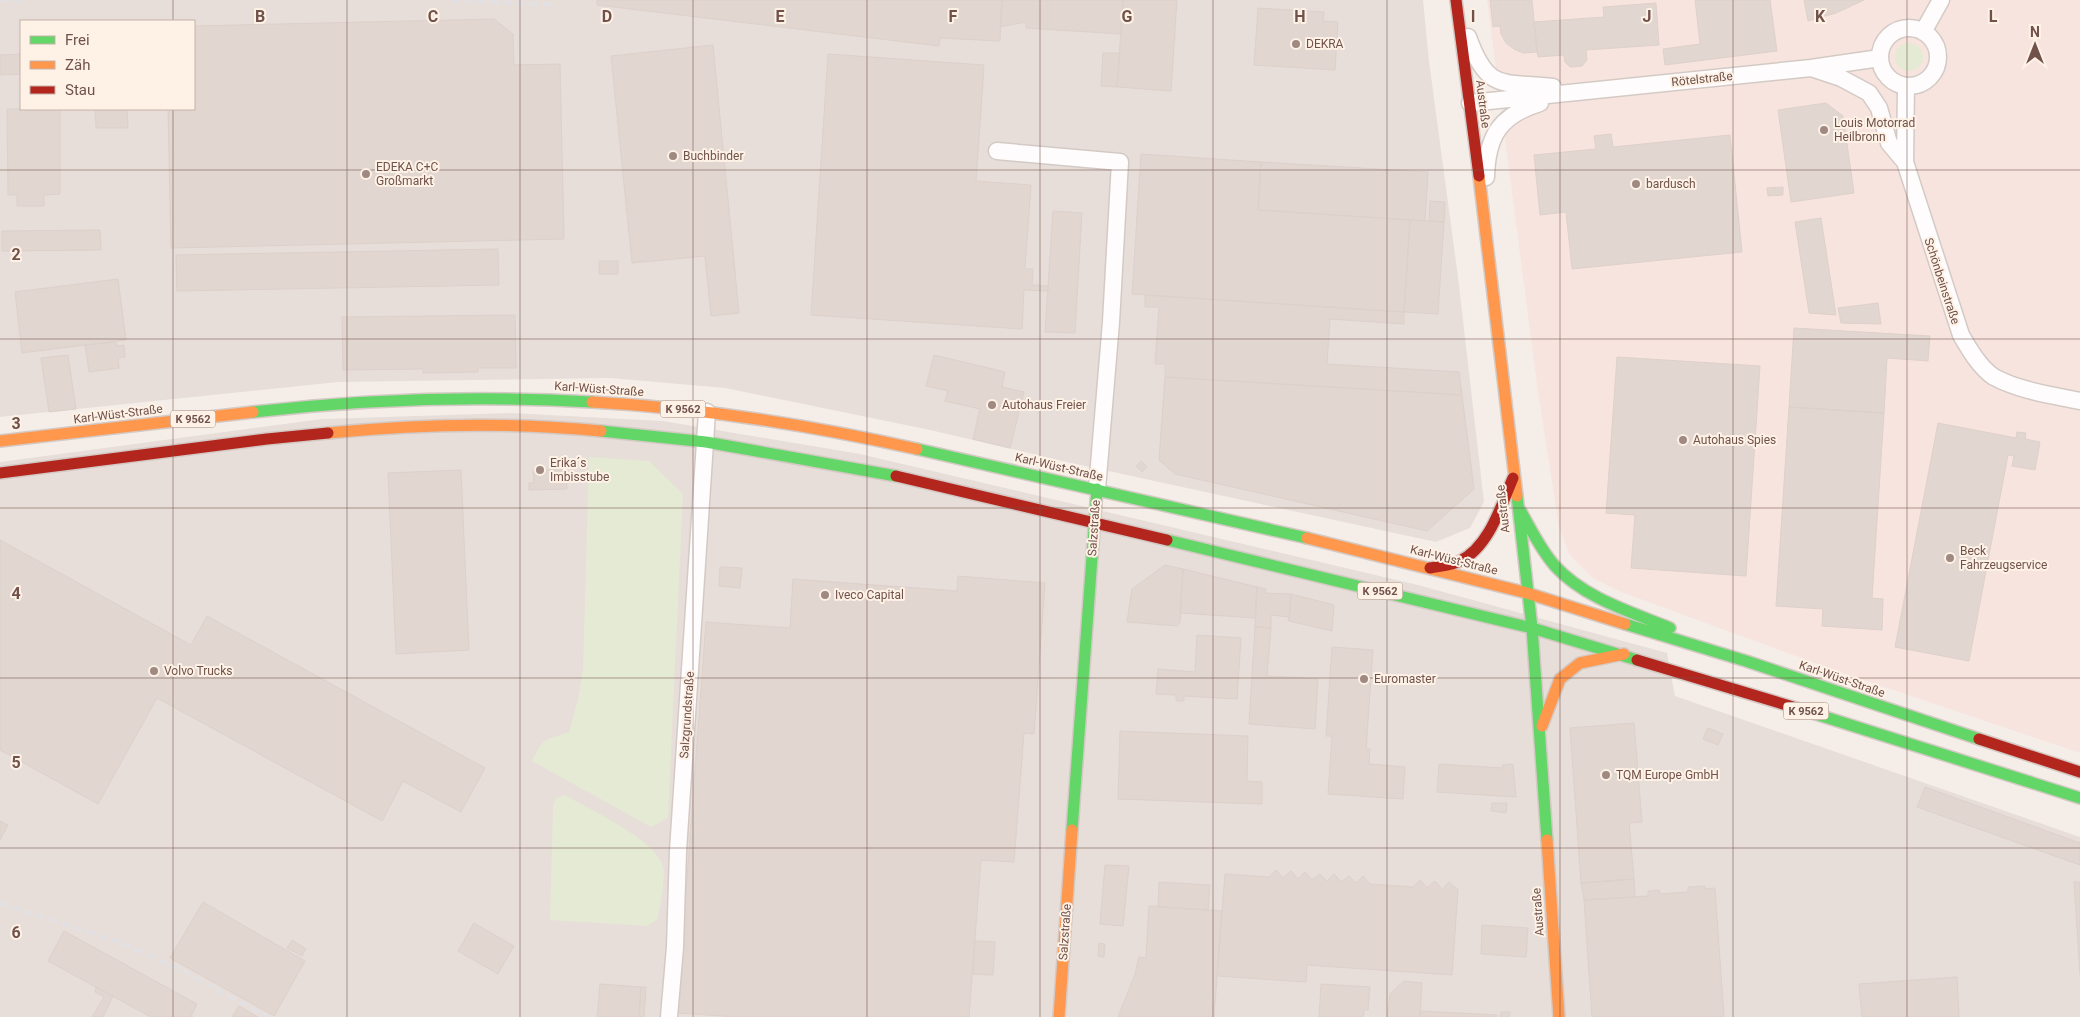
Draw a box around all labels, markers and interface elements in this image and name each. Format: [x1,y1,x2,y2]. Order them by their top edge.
text: B [255,7,265,26]
text: C [428,7,438,26]
text: D [602,7,612,26]
text: E [776,7,785,26]
text: F [949,7,958,26]
text: G [1122,7,1133,26]
text: H [1294,7,1306,26]
text: I [1471,7,1475,26]
text: J [1643,7,1651,26]
text: K [1815,7,1826,26]
text: L [1989,7,1998,26]
legend [20,20,195,110]
north arrow [2010,20,2060,70]
text: N [2030,24,2040,40]
text: Frei [65,31,90,49]
place label: DEKRA [1306,37,1344,51]
marker: DEKRA [1290,38,1302,50]
text: Zäh [65,56,90,74]
street label: Rötelstraße [1671,69,1733,89]
street label: Austraße [1473,79,1493,129]
text: Stau [65,81,95,99]
place label: Louis Motorrad Heilbronn [1834,116,1915,144]
marker: Louis Motorrad Heilbronn [1818,124,1830,136]
place label: Buchbinder [683,149,743,163]
marker: Buchbinder [667,150,679,162]
place label: EDEKA C+C Großmarkt [376,160,438,188]
marker: EDEKA C+C Großmarkt [360,168,372,180]
place label: bardusch [1646,177,1696,191]
marker: bardusch [1630,178,1642,190]
street label: Schönbeinstraße [1921,236,1963,326]
text: 2 [11,245,21,264]
street label: Karl-Wüst-Straße [554,379,644,399]
place label: Autohaus Freier [1002,398,1086,412]
marker: Autohaus Freier [986,399,998,411]
road number: K 9562 [660,400,706,418]
street label: Karl-Wüst-Straße [73,402,163,426]
road number: K 9562 [170,410,216,428]
text: 3 [11,414,21,433]
place label: Autohaus Spies [1693,433,1776,447]
marker: Autohaus Spies [1677,434,1689,446]
street label: Karl-Wüst-Straße [1014,450,1104,484]
place label: Erika´s Imbisstube [550,456,609,484]
marker: Erika´s Imbisstube [534,464,546,476]
street label: Austraße [1494,484,1512,534]
street label: Salzstraße [1085,499,1103,557]
street label: Karl-Wüst-Straße [1409,542,1499,578]
place label: Beck Fahrzeugservice [1960,544,2047,572]
marker: Beck Fahrzeugservice [1944,552,1956,564]
road number: K 9562 [1358,582,1402,600]
text: 4 [11,584,21,603]
place label: Iveco Capital [835,588,904,602]
marker: Iveco Capital [819,589,831,601]
street label: Karl-Wüst-Straße [1797,658,1887,700]
place label: Volvo Trucks [164,664,232,678]
marker: Volvo Trucks [148,665,160,677]
street label: Salzgrundstraße [677,671,697,759]
place label: Euromaster [1374,672,1436,686]
marker: Euromaster [1358,673,1370,685]
road number: K 9562 [1784,702,1828,719]
text: 5 [11,753,21,772]
place label: TQM Europe GmbH [1616,768,1719,782]
marker: TQM Europe GmbH [1600,769,1612,781]
street label: Austraße [1529,887,1547,937]
street label: Salzstraße [1056,903,1074,961]
text: 6 [11,923,21,942]

